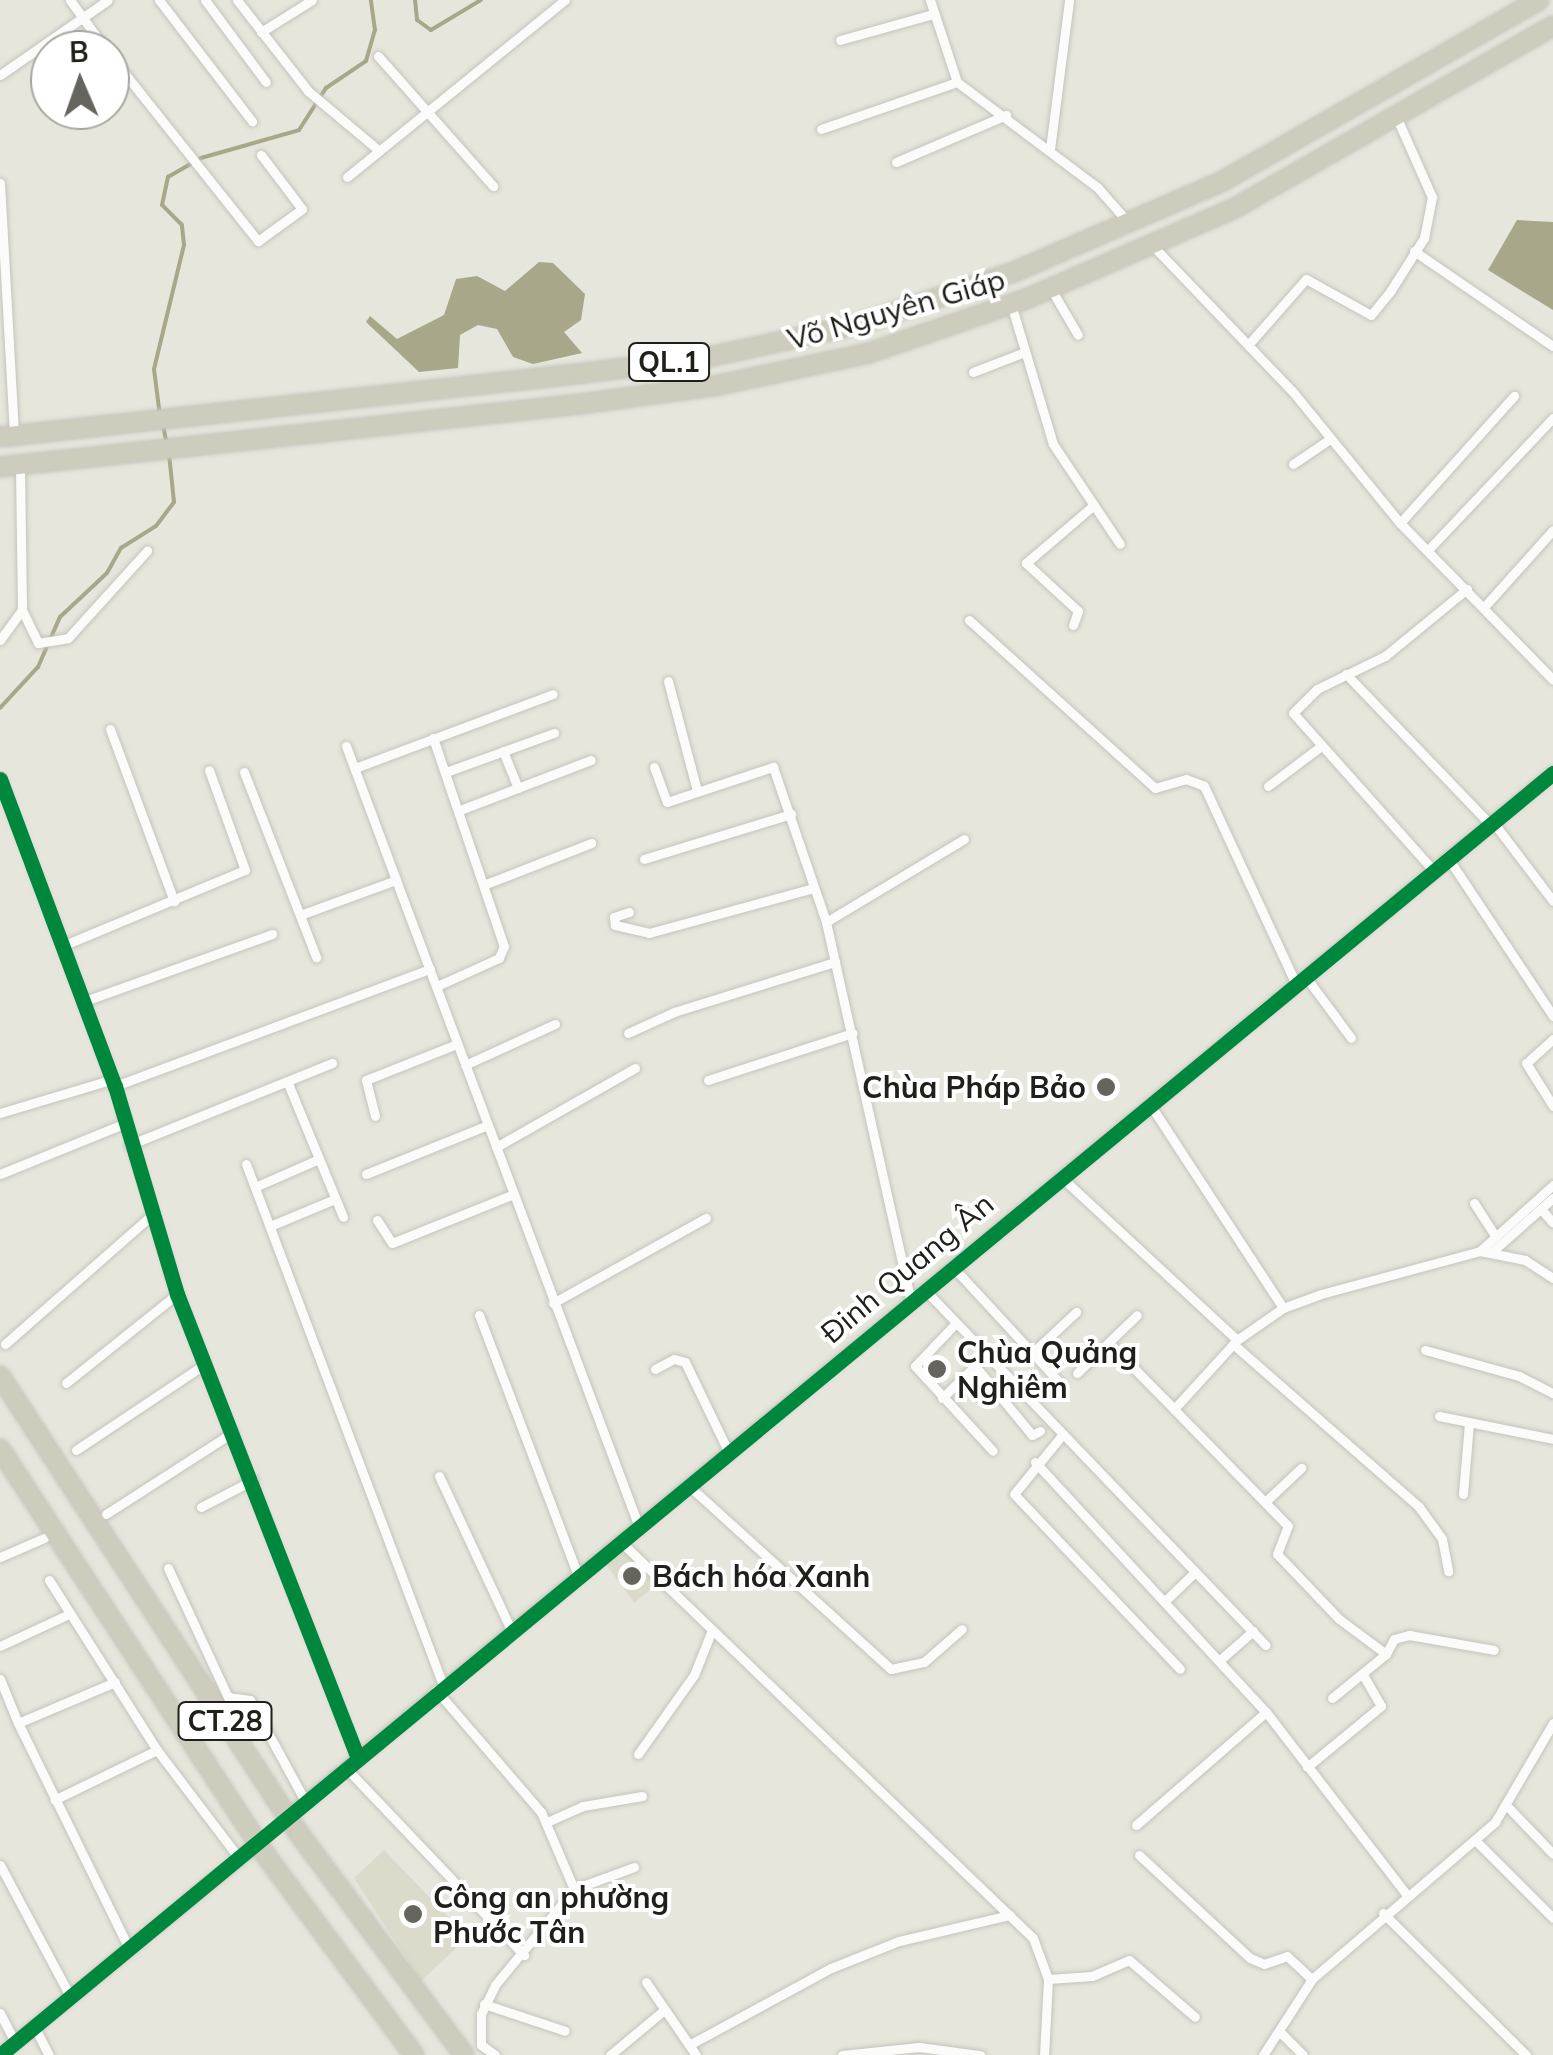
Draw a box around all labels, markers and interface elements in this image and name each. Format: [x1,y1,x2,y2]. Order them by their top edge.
north arrow [30,30,130,130]
text: B [69,34,89,69]
street label: Võ Nguyên Giáp [783,261,1009,357]
road number: QL.1 [626,339,712,385]
place label: Chùa Pháp Bảo [862,1069,1086,1105]
marker: Chùa Pháp Bảo [1095,1076,1117,1098]
street label: Đinh Quang Ân [813,1185,1001,1351]
place label: Chùa Quảng Nghiêm [957,1334,1137,1404]
marker: Chùa Quảng Nghiêm [926,1358,948,1380]
place label: Bách hóa Xanh [652,1558,870,1594]
marker: Bách hóa Xanh [621,1565,643,1587]
road number: CT.28 [178,1698,272,1744]
place label: Công an phường Phước Tân [433,1879,669,1950]
marker: Công an phường Phước Tân [402,1903,424,1925]

